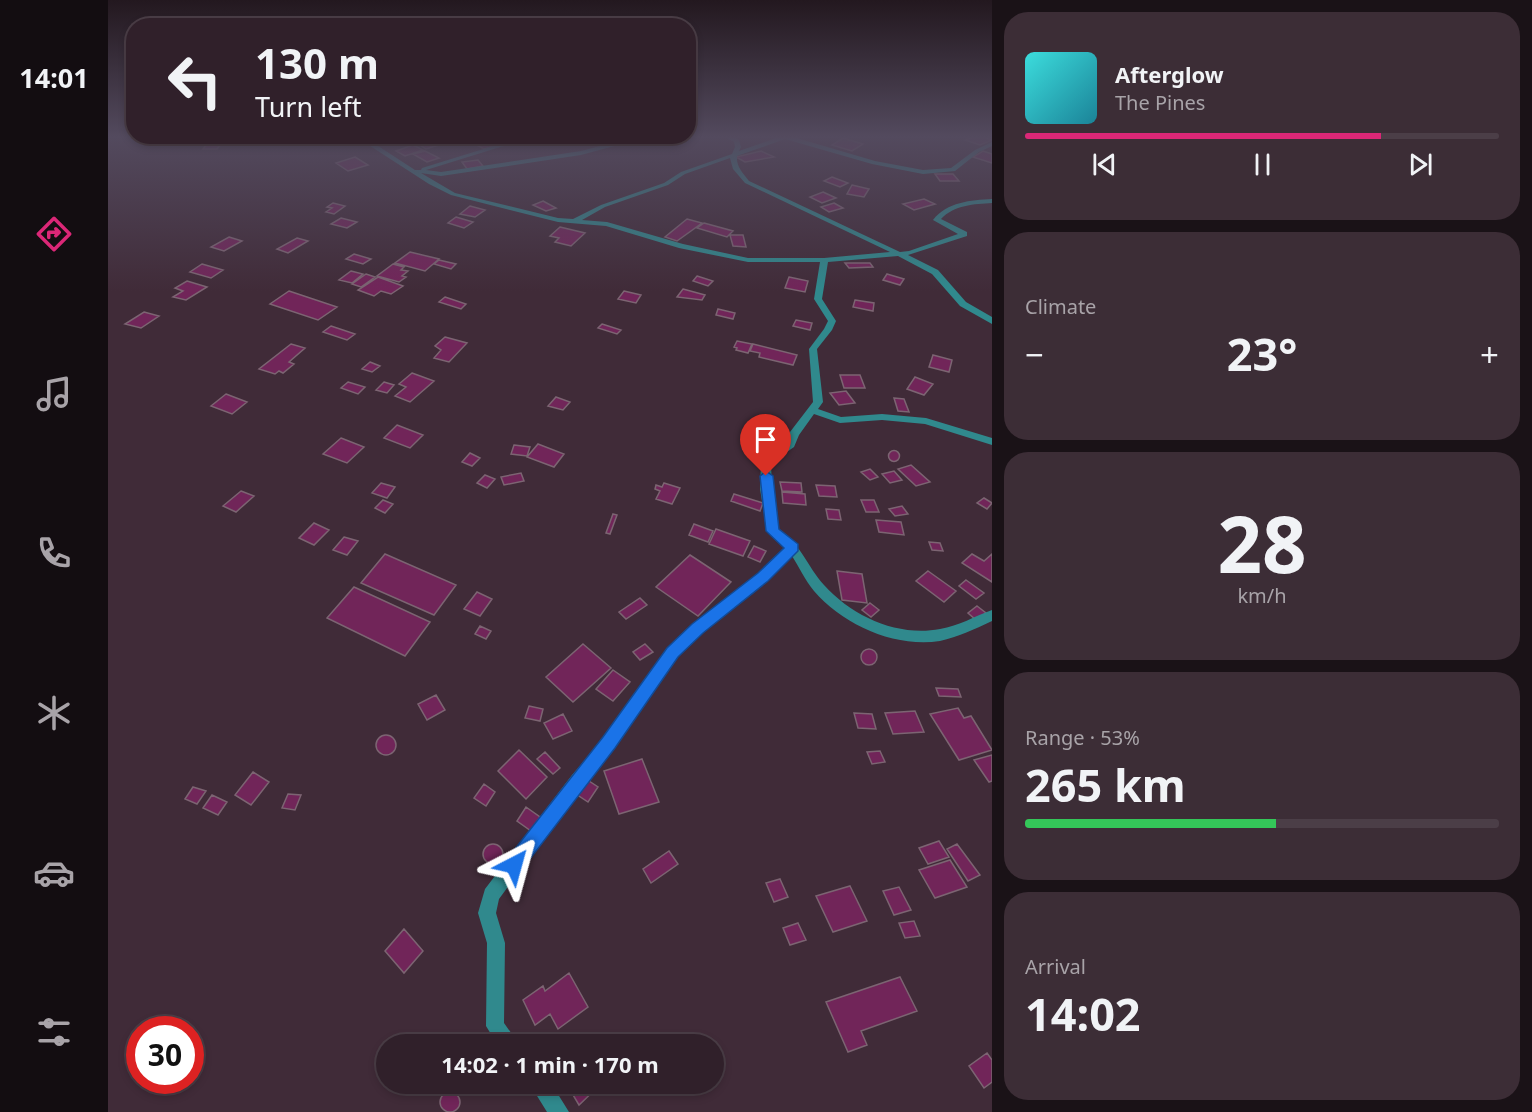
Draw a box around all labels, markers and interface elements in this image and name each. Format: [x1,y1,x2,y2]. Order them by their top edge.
text: 130 m [255,34,379,91]
icon: left [156,42,234,120]
text: 14:01 [19,59,89,96]
text: Afterglow [1115,59,1224,89]
text: Turn left [255,88,361,125]
text: The Pines [1115,89,1205,116]
icon: previous [1088,148,1121,181]
icon: pause [1246,148,1279,181]
icon: next [1404,148,1437,181]
icon: directions [33,213,75,255]
text: Climate [1025,293,1096,320]
text: 23° [1227,323,1297,384]
text: − [1025,332,1044,377]
text: + [1480,332,1499,377]
icon: music [33,373,75,415]
pin [740,414,791,476]
icon: arrive [749,423,782,456]
text: 28 [1217,490,1307,596]
icon: phone [33,532,75,574]
text: km/h [1237,582,1287,609]
icon: climate [33,692,75,734]
text: Range · 53% [1025,724,1140,751]
text: 265 km [1025,754,1186,815]
position arrow [482,833,546,897]
icon: car [33,852,75,894]
text: Arrival [1025,953,1086,980]
text: 14:02 [1025,983,1141,1044]
icon: filters [33,1011,75,1053]
speed limit sign: 30 [126,1016,204,1094]
text: 14:02 · 1 min · 170 m [441,1049,659,1079]

